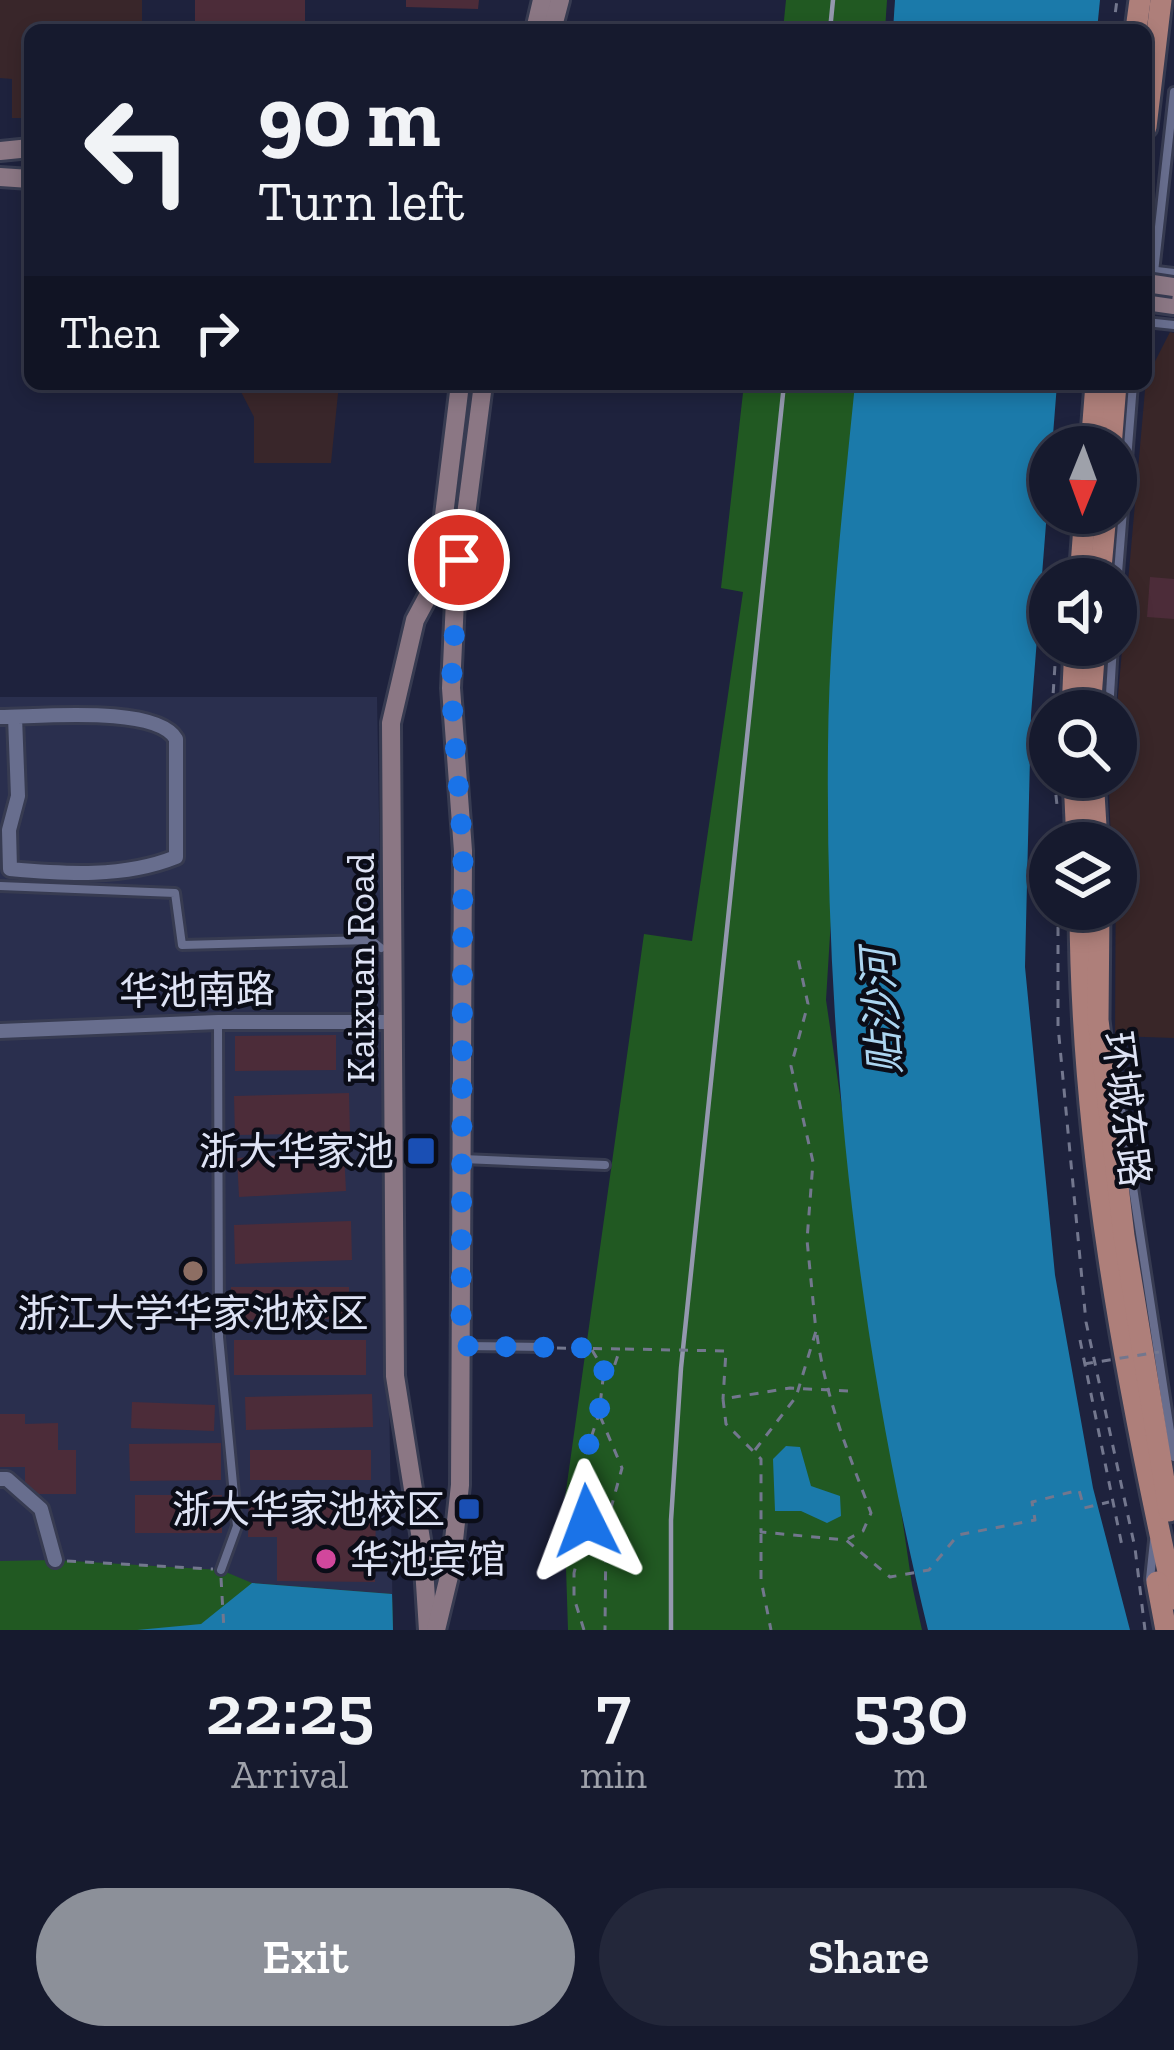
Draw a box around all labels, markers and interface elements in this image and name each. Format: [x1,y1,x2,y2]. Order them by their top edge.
text: 90 m [258,67,441,168]
icon: left [60,72,216,228]
text: Turn left [258,169,465,234]
icon: right [184,300,250,366]
text: Then [60,306,160,360]
north arrow [1029,426,1137,534]
map controls [1029,426,1137,930]
pin [408,509,510,611]
icon: arrive [426,527,492,593]
button: sound [1029,558,1137,666]
button: search [1029,690,1137,798]
button: layers [1029,822,1137,930]
street label: Kaixuan Road [337,853,384,1083]
water label: 贴沙河 [851,940,911,1077]
street label: 华池南路 [119,966,275,1015]
street label: 环城东路 [1094,1029,1159,1189]
place label: 浙大华家池 [199,1128,394,1175]
marker: 浙大华家池 [405,1135,437,1167]
marker: 浙江大学华家池校区 [180,1258,206,1284]
place label: 浙江大学华家池校区 [17,1290,369,1337]
position arrow [524,1458,650,1584]
place label: 浙大华家池校区 [172,1486,445,1533]
marker: 浙大华家池校区 [456,1496,482,1522]
place label: 华池宾馆 [350,1536,506,1583]
marker: 华池宾馆 [313,1546,339,1572]
text: 22:25 [206,1666,374,1752]
text: 7 [596,1666,631,1752]
text: 530 [852,1666,968,1752]
text: Arrival [231,1751,349,1798]
text: min [580,1751,647,1798]
text: m [894,1751,927,1798]
button: Exit [36,1888,575,2026]
button: Share [599,1888,1138,2026]

